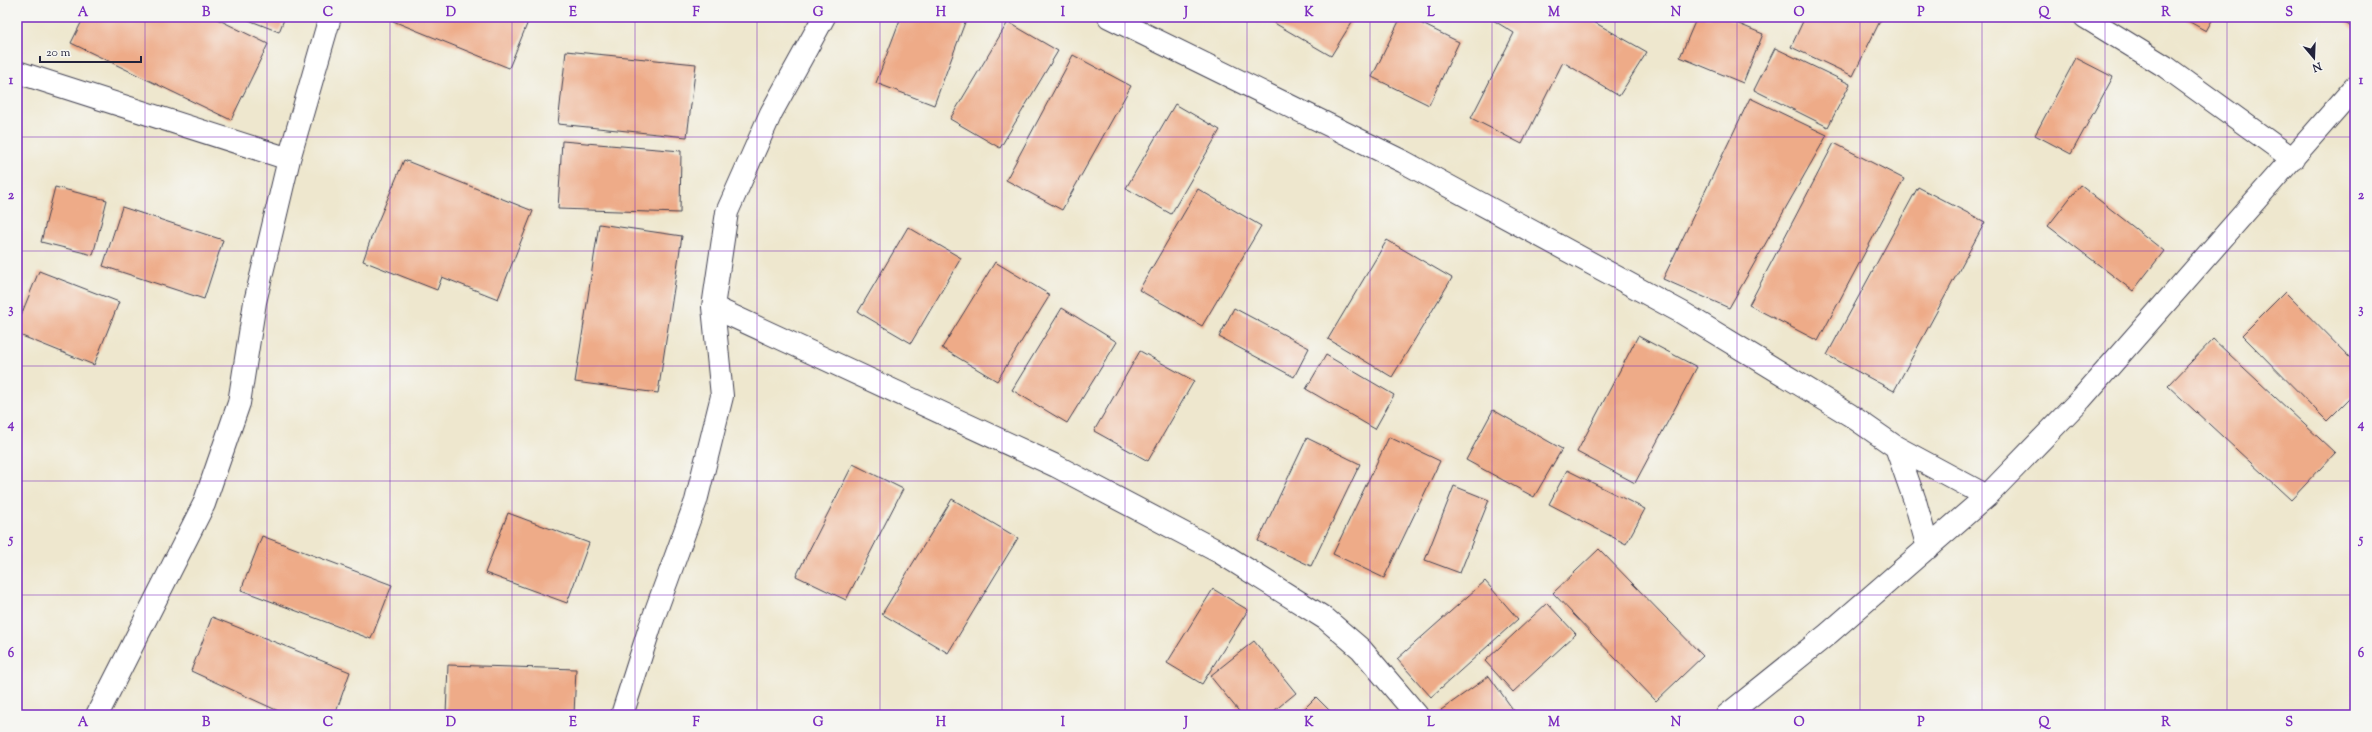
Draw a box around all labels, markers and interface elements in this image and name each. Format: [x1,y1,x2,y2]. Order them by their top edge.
text: A [78,4,89,22]
text: B [202,4,211,22]
text: C [323,4,333,22]
text: D [446,4,456,22]
text: E [569,4,577,22]
text: F [692,4,700,22]
text: G [813,4,824,22]
text: H [936,4,947,22]
text: I [1061,4,1066,22]
text: J [1183,4,1188,22]
text: K [1304,4,1314,22]
text: L [1427,4,1435,22]
text: M [1548,4,1560,22]
text: N [1671,4,1682,22]
text: O [1793,4,1805,22]
text: P [1917,4,1925,22]
text: Q [2039,4,2052,22]
text: R [2161,4,2171,22]
text: S [2285,4,2293,22]
scale bar [40,38,141,64]
north arrow [2294,38,2334,78]
text: 20 m [46,44,71,62]
text: N [2310,57,2325,76]
text: 1 [9,72,14,90]
text: 1 [2359,72,2364,90]
text: 2 [8,187,15,205]
text: 2 [2358,187,2365,205]
text: 3 [8,301,14,319]
text: 3 [2358,301,2364,319]
text: 4 [7,416,15,434]
text: 4 [2357,416,2365,434]
text: 5 [8,531,14,549]
text: 5 [2358,531,2364,549]
text: 6 [8,645,15,663]
text: 6 [2358,645,2365,663]
text: A [78,714,89,732]
text: B [202,714,211,732]
text: C [323,714,333,732]
text: D [446,714,456,732]
text: E [569,714,577,732]
text: F [692,714,700,732]
text: G [813,714,824,732]
text: H [936,714,947,732]
text: I [1061,714,1066,732]
text: J [1183,714,1188,732]
text: K [1304,714,1314,732]
text: L [1427,714,1435,732]
text: M [1548,714,1560,732]
text: N [1671,714,1682,732]
text: O [1793,714,1805,732]
text: P [1917,714,1925,732]
text: Q [2039,714,2052,732]
text: R [2161,714,2171,732]
text: S [2285,714,2293,732]

